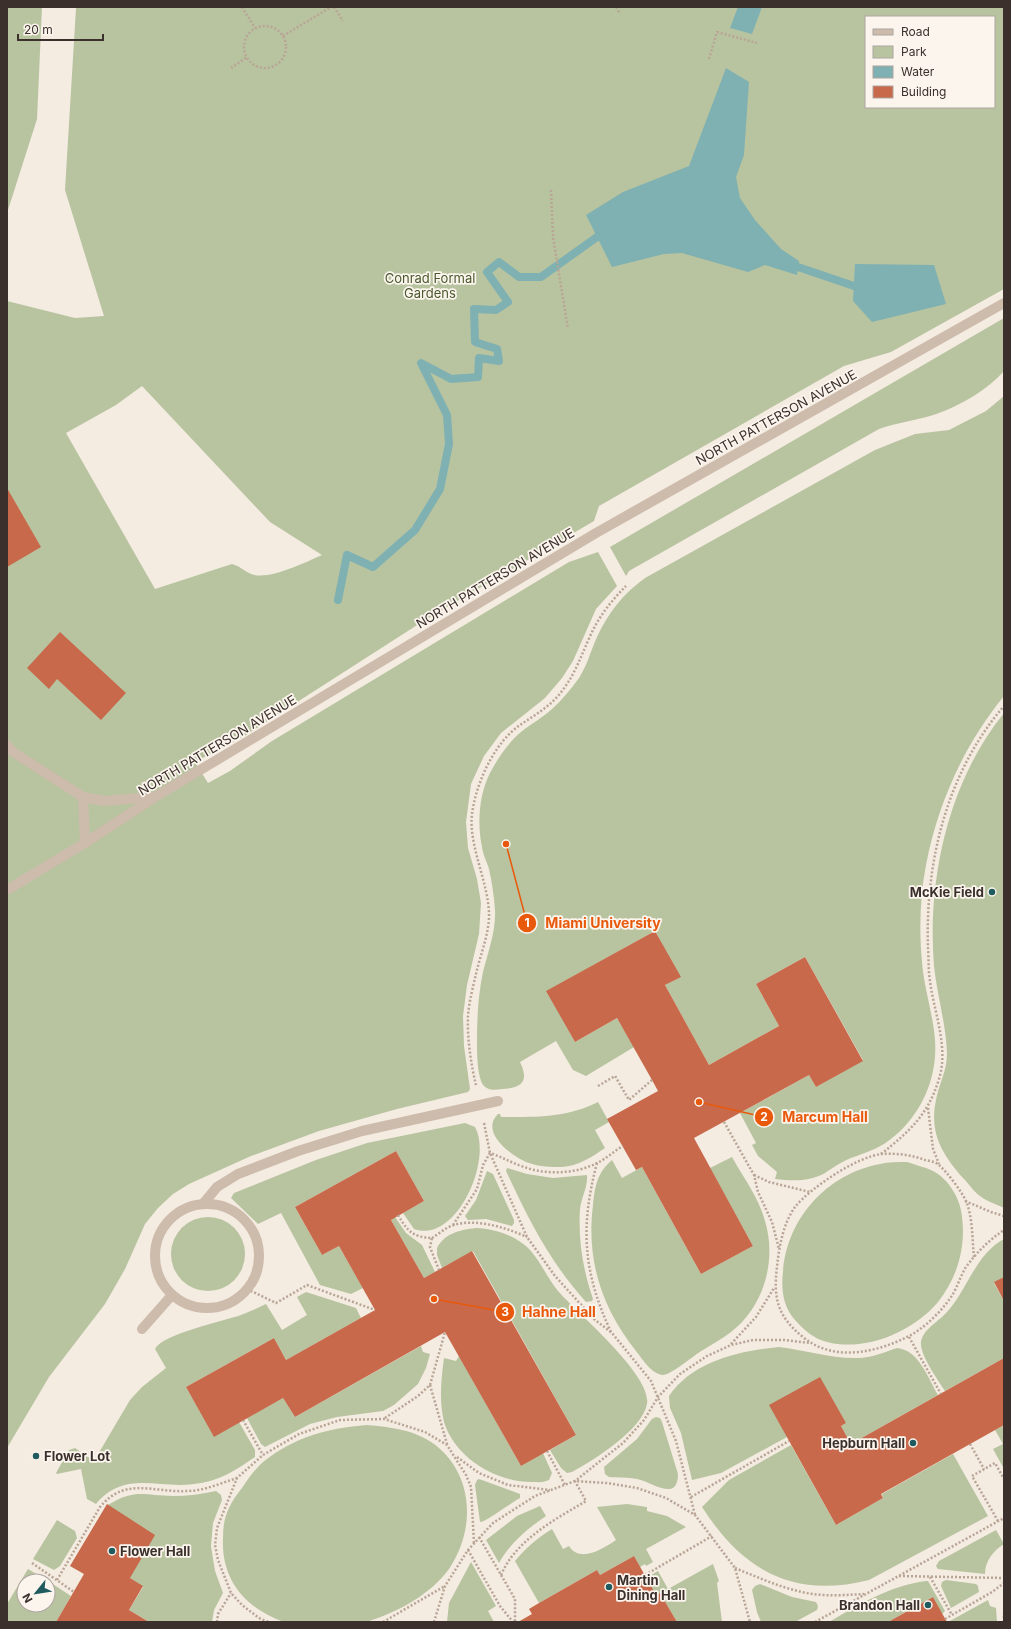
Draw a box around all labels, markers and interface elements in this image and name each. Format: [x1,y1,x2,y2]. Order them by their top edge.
scale bar [18,16,103,42]
legend [865,16,995,108]
text: 20 m [24,22,53,37]
text: Road [901,24,930,39]
text: Park [901,44,927,59]
text: Water [901,64,935,79]
text: Building [901,84,946,99]
park label: Conrad Formal Gardens [385,270,475,301]
street label: NORTH PATTERSON AVENUE [693,366,859,468]
street label: NORTH PATTERSON AVENUE [413,524,577,632]
street label: NORTH PATTERSON AVENUE [135,691,299,799]
place label: McKie Field [910,884,984,900]
marker: McKie Field [987,887,997,897]
callout: Miami University [517,910,668,936]
text: Miami University [545,914,661,931]
text: 1 [524,915,530,930]
callout: Marcum Hall [754,1104,876,1130]
text: Marcum Hall [782,1108,868,1125]
text: 2 [760,1109,768,1124]
callout: Hahne Hall [495,1299,604,1325]
text: Hahne Hall [522,1303,596,1320]
text: 3 [501,1304,509,1319]
place label: Hepburn Hall [822,1435,905,1451]
marker: Hepburn Hall [908,1438,918,1448]
place label: Flower Lot [44,1448,110,1464]
marker: Flower Lot [31,1451,41,1461]
place label: Flower Hall [120,1543,190,1559]
marker: Flower Hall [107,1546,117,1556]
place label: Martin Dining Hall [617,1572,685,1603]
north arrow [16,1573,56,1613]
marker: Martin Dining Hall [604,1582,614,1592]
text: N [19,1591,35,1605]
place label: Brandon Hall [839,1597,920,1613]
marker: Brandon Hall [923,1600,933,1610]

